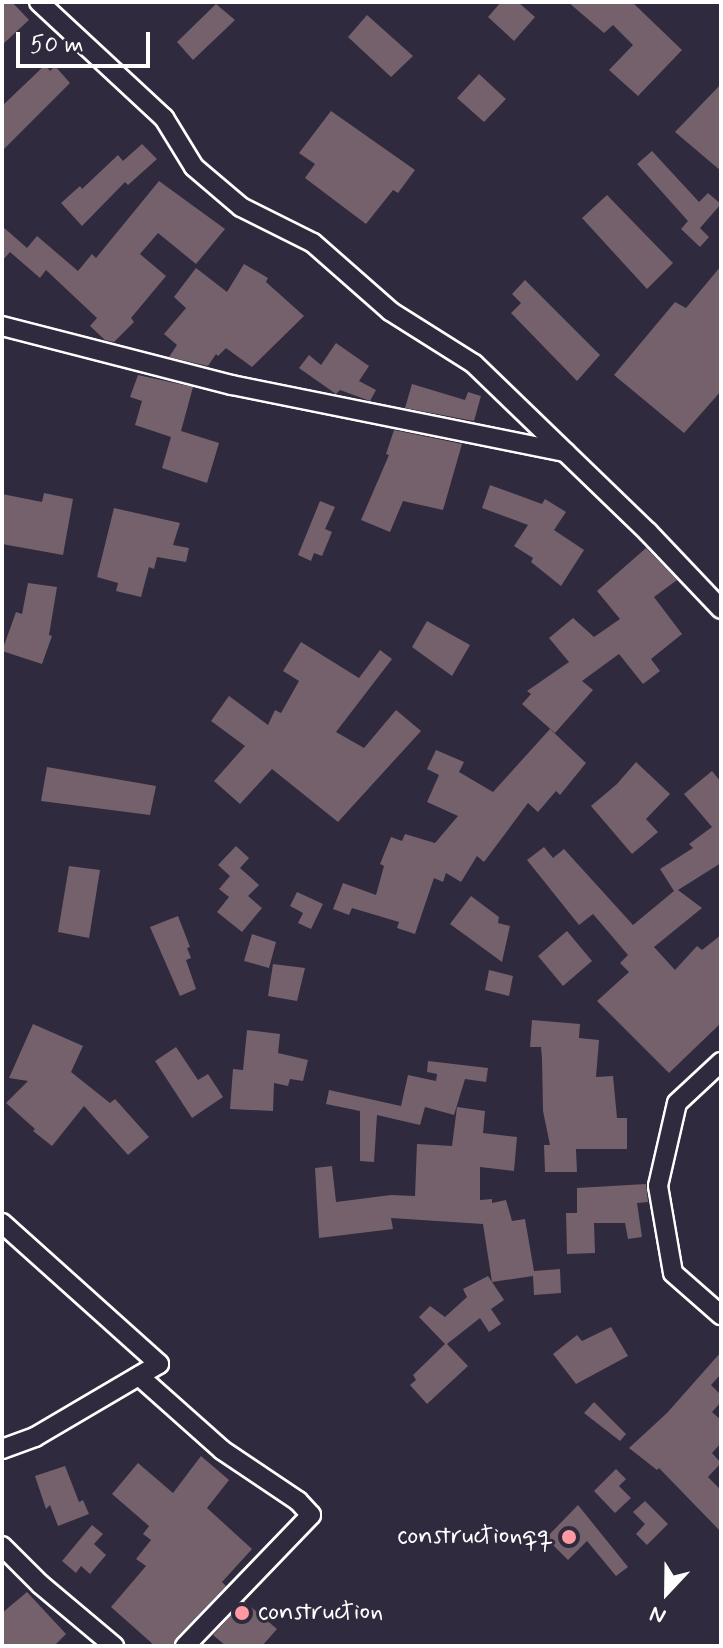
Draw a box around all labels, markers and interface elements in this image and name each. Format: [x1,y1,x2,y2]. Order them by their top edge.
scale bar [20,16,154,66]
text: 50 m [30,30,84,61]
place label: constructionqq [397,1521,553,1553]
marker: constructionqq [560,1528,578,1546]
north arrow [627,1552,707,1632]
place label: construction [258,1597,383,1629]
text: N [646,1599,670,1630]
marker: construction [233,1604,251,1622]

